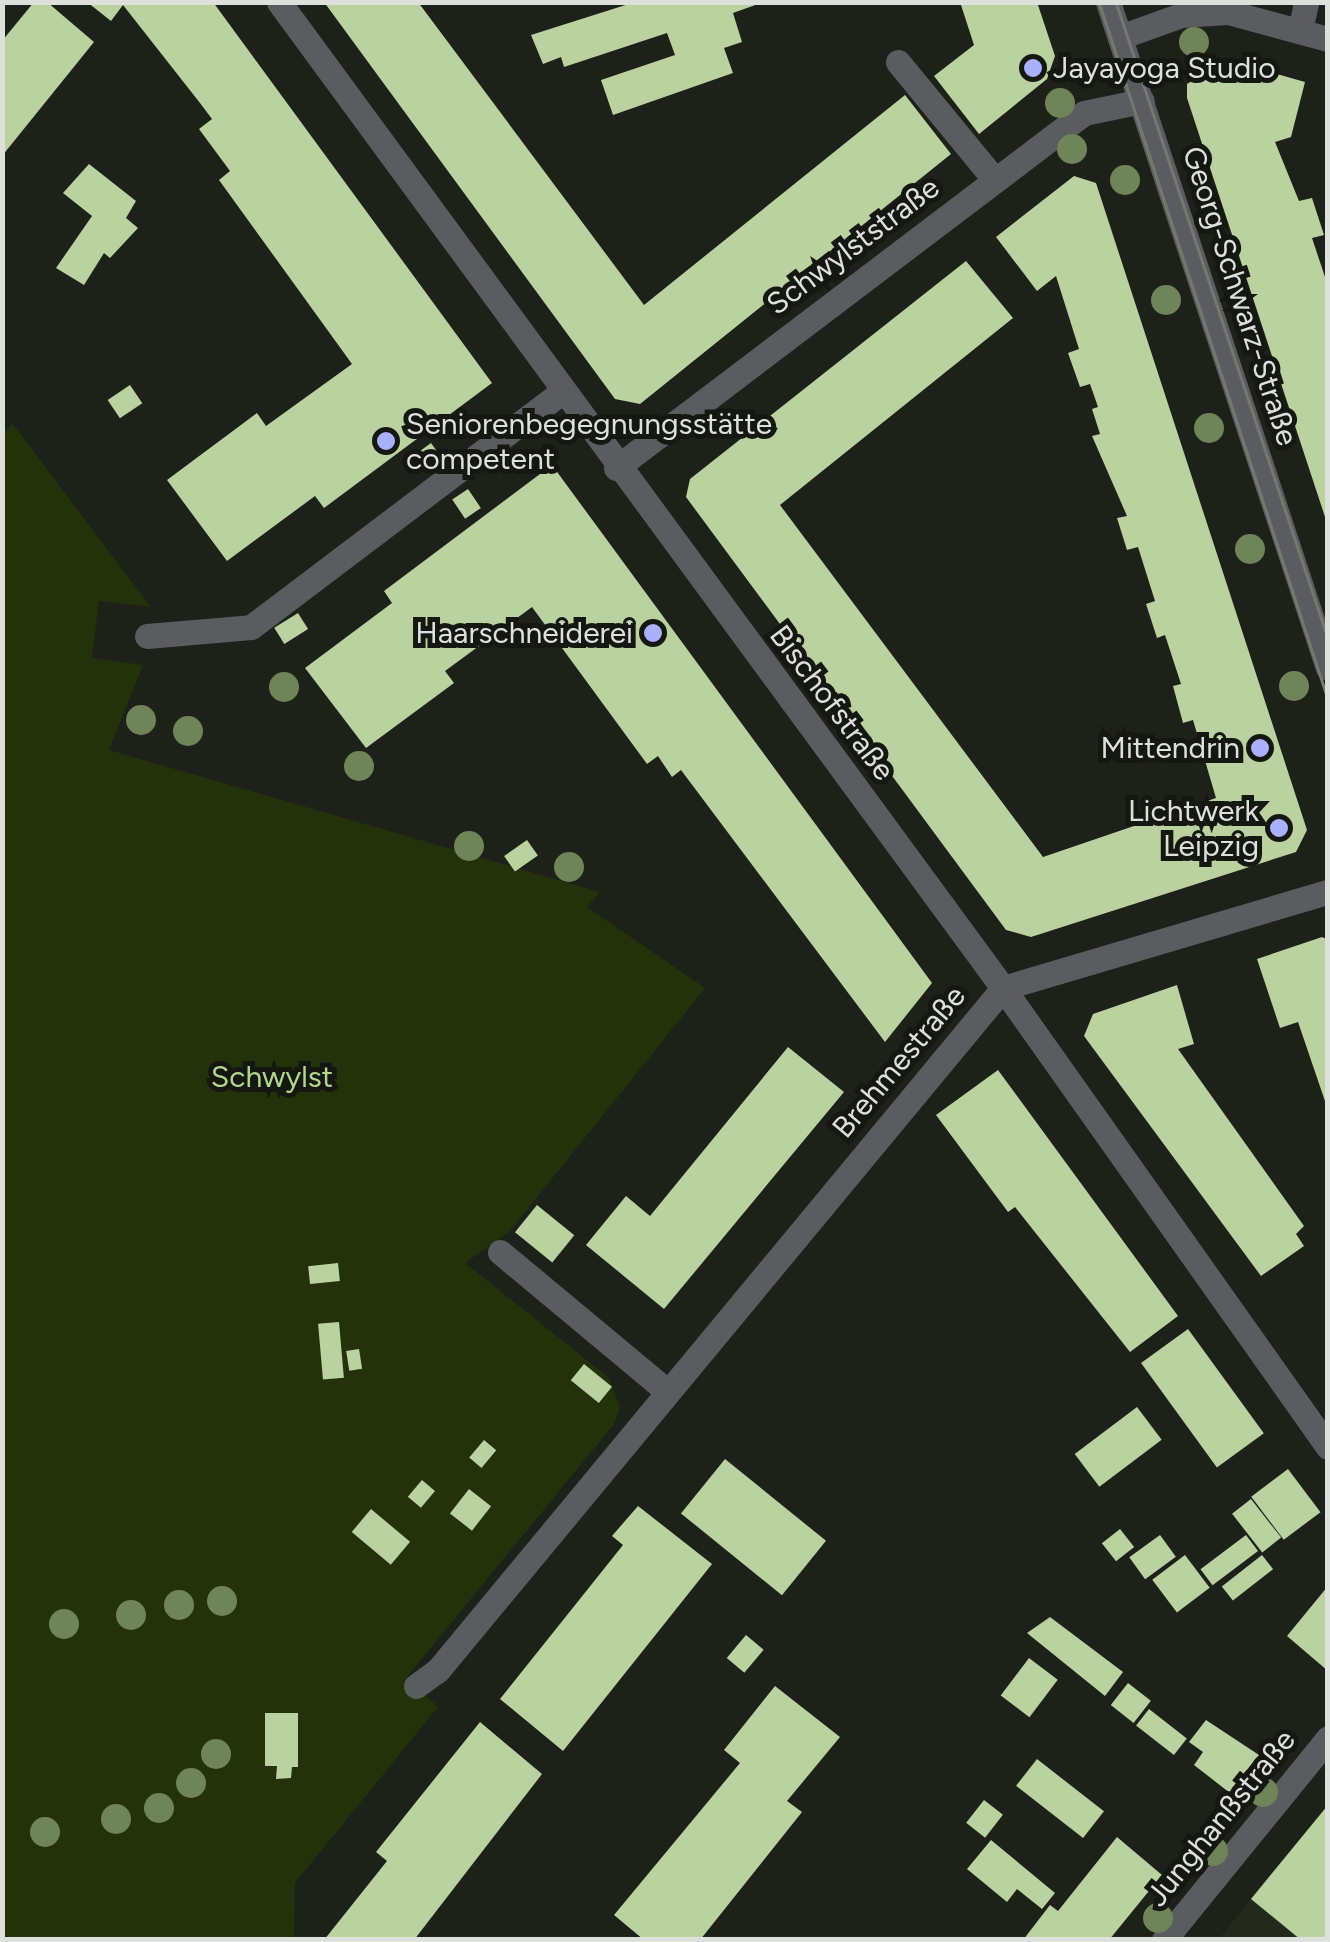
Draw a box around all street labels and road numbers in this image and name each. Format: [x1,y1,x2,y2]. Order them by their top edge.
street label: Georg-Schwarz-Straße [1175,142,1305,450]
street label: Schwylststraße [760,170,946,322]
street label: Bischofstraße [762,618,902,788]
street label: Brehmestraße [825,979,973,1145]
street label: Junghanßstraße [1139,1723,1303,1913]

